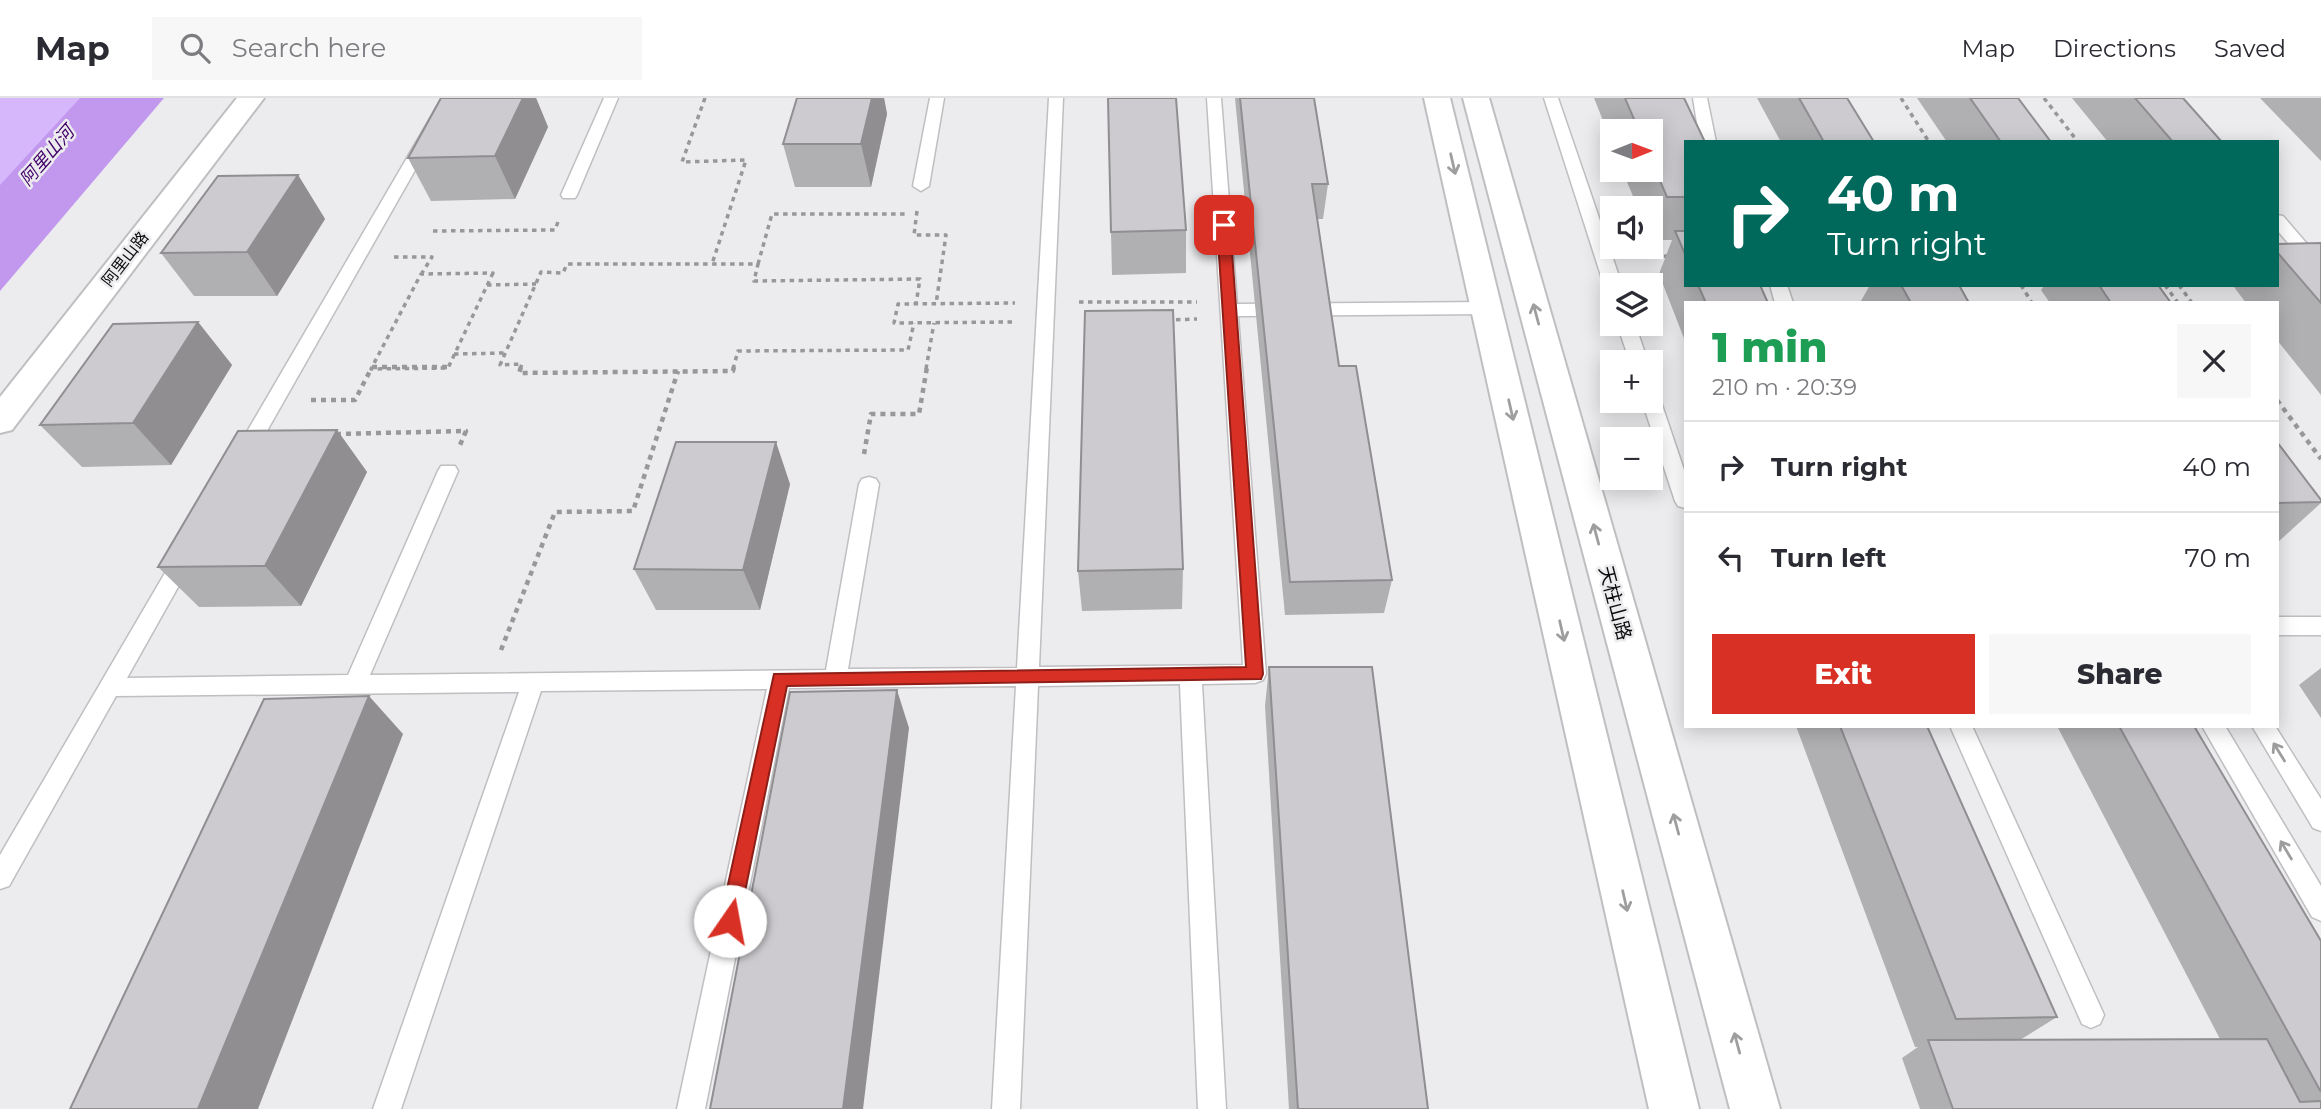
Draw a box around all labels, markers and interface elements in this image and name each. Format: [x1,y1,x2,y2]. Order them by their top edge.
search box [152,17,642,80]
text: Map [35,28,110,68]
icon: search [176,29,214,67]
text: Search here [232,32,386,64]
text: Map [1962,34,2015,63]
text: Directions [2053,34,2176,63]
text: Saved [2214,34,2286,63]
water label: 阿里山河 [15,119,81,190]
north arrow [1600,119,1662,182]
map controls [1600,119,1663,490]
one-way arrow [1447,153,1460,175]
text: 40 m [1827,164,1959,223]
icon: right [1712,168,1803,259]
pin [1194,195,1254,255]
button: sound [1600,196,1663,259]
icon: arrive [1205,206,1243,244]
text: Turn right [1827,224,1987,263]
street label: 阿里山路 [98,228,152,290]
button: layers [1600,273,1663,336]
one-way arrow [1528,304,1541,326]
text: 1 min [1712,321,1828,373]
button: close [2177,324,2251,398]
button: + [1600,350,1663,413]
text: 210 m · 20:39 [1712,373,1857,401]
one-way arrow [1504,398,1518,421]
button: − [1600,427,1663,490]
icon: right [1712,448,1750,486]
text: Turn right [1771,451,1907,483]
text: 40 m [2182,451,2251,483]
one-way arrow [1589,523,1602,546]
icon: left [1712,539,1750,577]
text: Turn left [1771,542,1887,574]
text: 70 m [2185,542,2251,574]
street label: 天柱山路 [1594,563,1636,643]
one-way arrow [1556,619,1569,642]
button: Exit [1712,634,1975,714]
button: Share [1989,634,2251,714]
one-way arrow [2272,743,2286,763]
one-way arrow [1669,813,1682,836]
one-way arrow [2279,841,2293,861]
position arrow [693,884,767,958]
one-way arrow [1619,889,1632,912]
one-way arrow [1729,1032,1742,1054]

